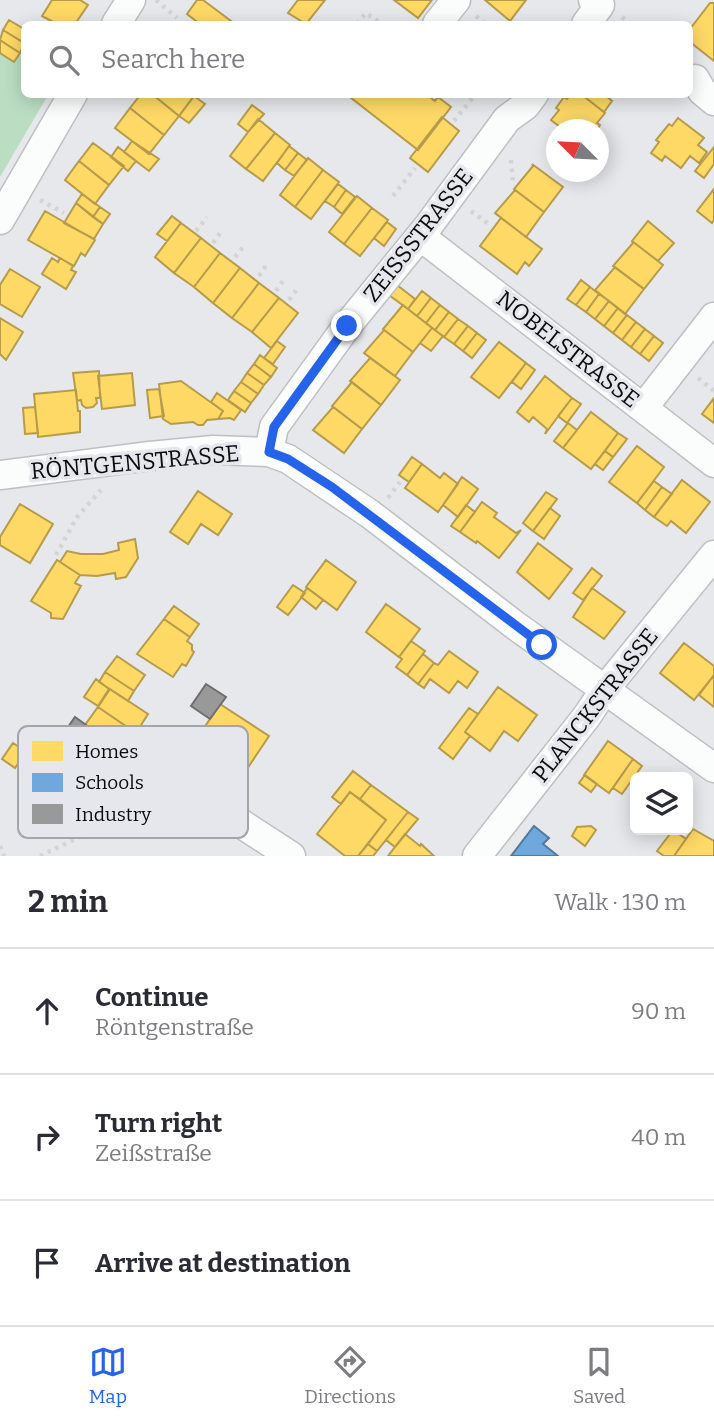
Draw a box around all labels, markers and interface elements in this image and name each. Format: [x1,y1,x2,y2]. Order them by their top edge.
search box [21,21,693,98]
icon: search [45,41,83,79]
text: Search here [101,44,245,75]
north arrow [546,119,609,182]
street label: ZEISSSTRASSE [357,163,479,307]
street label: NOBELSTRASSE [491,285,645,413]
route end [331,310,362,341]
street label: RÖNTGENSTRASSE [29,439,241,485]
street label: PLANCKSTRASSE [526,622,664,788]
route start [526,629,557,660]
legend [18,726,248,838]
text: Homes [75,740,138,763]
text: Schools [75,771,144,794]
map controls [630,772,693,835]
button: layers [630,772,693,835]
text: Industry [75,803,152,826]
text: 2 min [28,884,108,920]
text: Walk · 130 m [554,888,686,916]
text: Continue [95,982,209,1013]
icon: ahead [28,992,66,1030]
text: 90 m [631,997,686,1025]
text: Röntgenstraße [95,1013,254,1041]
text: Turn right [95,1108,222,1139]
icon: right [28,1118,66,1156]
text: 40 m [631,1123,686,1151]
text: Zeißstraße [95,1139,212,1167]
icon: arrive [28,1244,66,1282]
text: Arrive at destination [95,1248,350,1279]
tab: Map [89,1343,127,1408]
tab: Directions [304,1343,396,1408]
tab: Saved [573,1343,625,1408]

